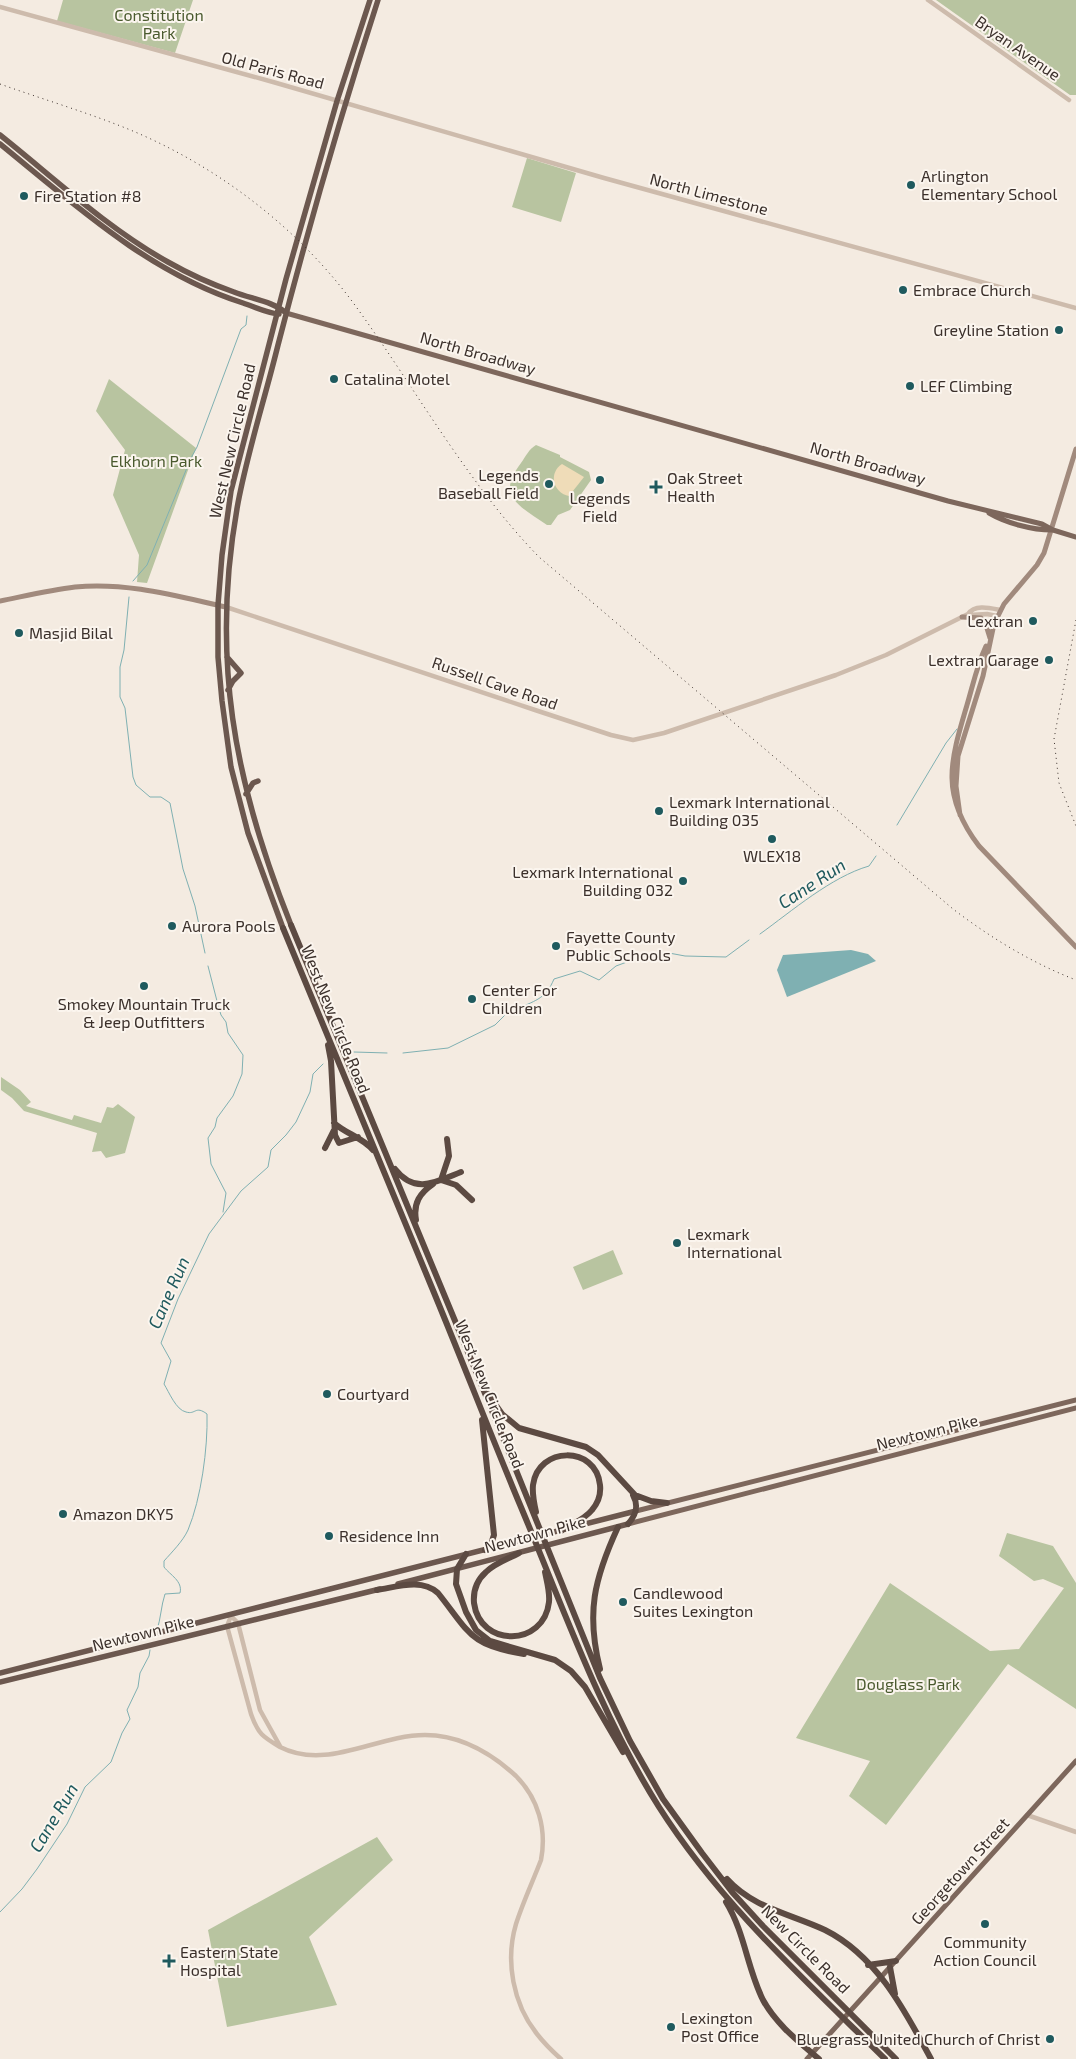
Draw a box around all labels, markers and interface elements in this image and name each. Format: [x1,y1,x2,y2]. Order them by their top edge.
park label: Constitution Park [114,5,204,42]
street label: Bryan Avenue [972,11,1065,84]
street label: Old Paris Road [220,47,326,92]
place label: Arlington Elementary School [921,166,1057,203]
street label: North Limestone [648,169,770,218]
marker: Arlington Elementary School [905,179,917,191]
place label: Fire Station #8 [34,186,141,205]
marker: Fire Station #8 [18,190,30,202]
place label: Embrace Church [913,280,1031,299]
marker: Embrace Church [897,284,909,296]
place label: Greyline Station [933,320,1049,339]
marker: Greyline Station [1053,324,1065,336]
street label: North Broadway [418,327,539,378]
street label: West New Circle Road [204,362,259,520]
place label: Catalina Motel [344,369,450,388]
marker: Catalina Motel [328,373,340,385]
place label: LEF Climbing [920,376,1012,395]
marker: LEF Climbing [904,380,916,392]
street label: North Broadway [808,437,929,488]
park label: Elkhorn Park [110,451,202,470]
place label: Legends Baseball Field [438,465,539,502]
place label: Oak Street Health [667,468,743,505]
marker: Legends Field [594,474,606,486]
marker: Legends Baseball Field [543,478,555,490]
marker: Oak Street Health [649,480,663,494]
place label: Legends Field [570,488,630,525]
place label: Lextran [967,611,1023,630]
marker: Lextran [1027,615,1039,627]
place label: Masjid Bilal [29,623,113,643]
marker: Masjid Bilal [13,627,25,639]
place label: Lextran Garage [928,650,1039,669]
street label: Russell Cave Road [430,652,561,713]
marker: Lextran Garage [1043,654,1055,666]
place label: Lexmark International Building 035 [669,792,830,829]
marker: Lexmark International Building 035 [653,805,665,817]
marker: WLEX18 [766,833,778,845]
place label: WLEX18 [743,846,801,865]
water label: Cane Run [773,853,849,913]
place label: Lexmark International Building 032 [512,862,673,899]
marker: Lexmark International Building 032 [677,875,689,887]
place label: Aurora Pools [182,916,276,935]
marker: Aurora Pools [166,920,178,932]
place label: Fayette County Public Schools [566,927,676,964]
marker: Fayette County Public Schools [550,940,562,952]
street label: West New Circle Road [298,942,375,1096]
marker: Smokey Mountain Truck & Jeep Outfitters [138,980,150,992]
place label: Center For Children [482,980,558,1017]
marker: Center For Children [466,993,478,1005]
place label: Smokey Mountain Truck & Jeep Outfitters [58,994,230,1031]
place label: Lexmark International [687,1224,782,1261]
marker: Lexmark International [671,1237,683,1249]
water label: Cane Run [143,1253,194,1332]
street label: West New Circle Road [452,1317,529,1471]
place label: Courtyard [337,1384,409,1403]
marker: Courtyard [321,1388,333,1400]
street label: Newtown Pike [874,1410,980,1453]
place label: Amazon DKY5 [73,1504,174,1523]
marker: Amazon DKY5 [57,1508,69,1520]
street label: Newtown Pike [482,1511,588,1556]
place label: Residence Inn [339,1526,439,1545]
marker: Residence Inn [323,1530,335,1542]
place label: Candlewood Suites Lexington [633,1583,753,1620]
marker: Candlewood Suites Lexington [617,1596,629,1608]
street label: Newtown Pike [90,1611,196,1654]
park label: Douglass Park [856,1674,960,1693]
water label: Cane Run [24,1779,82,1856]
street label: Georgetown Street [907,1813,1013,1928]
street label: New Circle Road [758,1900,855,1997]
marker: Community Action Council [979,1918,991,1930]
place label: Community Action Council [934,1932,1037,1969]
place label: Eastern State Hospital [180,1942,278,1979]
marker: Eastern State Hospital [162,1954,176,1968]
place label: Lexington Post Office [681,2008,759,2045]
marker: Lexington Post Office [665,2021,677,2033]
place label: Bluegrass United Church of Christ [796,2029,1040,2048]
marker: Bluegrass United Church of Christ [1044,2033,1056,2045]

